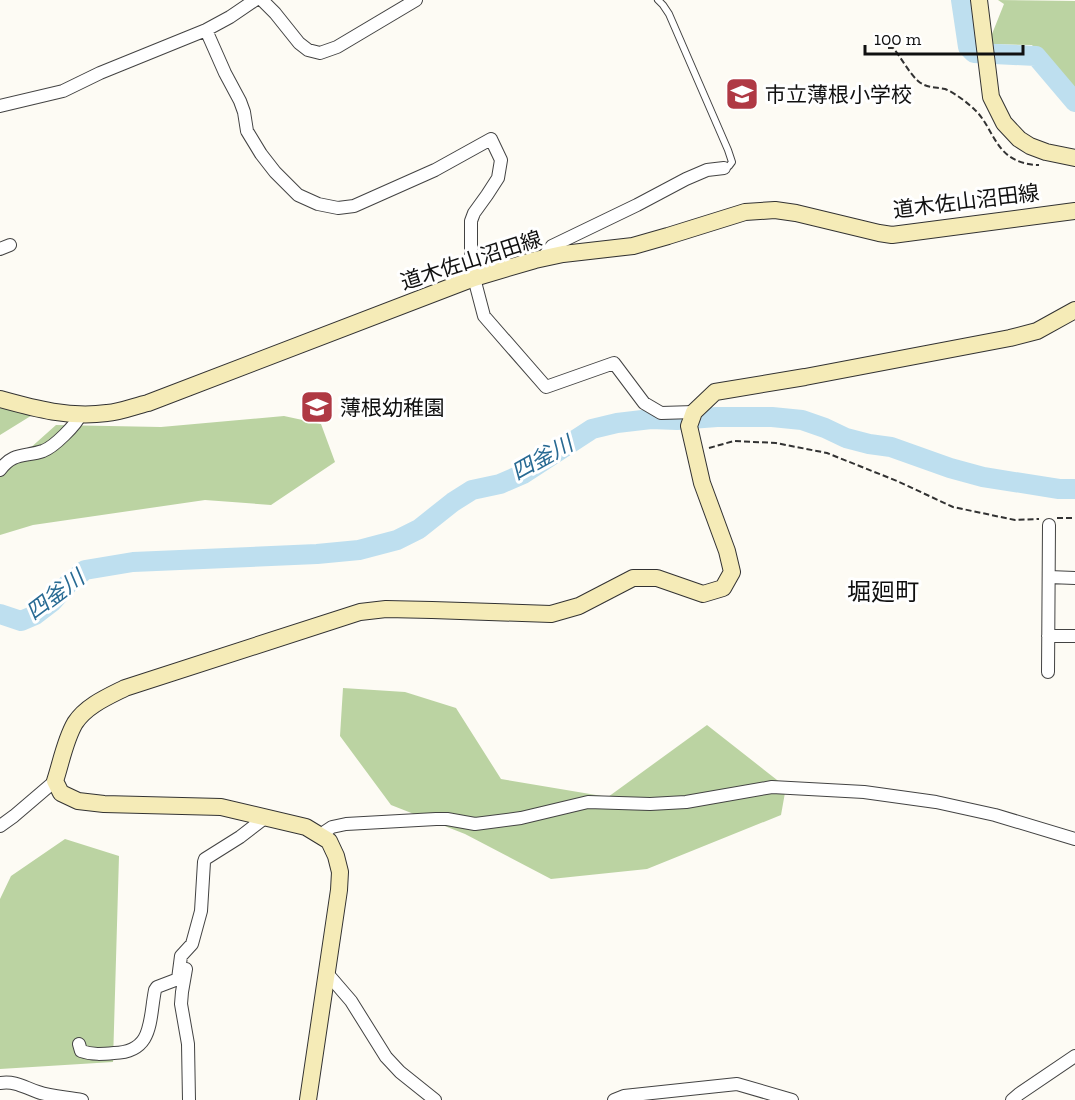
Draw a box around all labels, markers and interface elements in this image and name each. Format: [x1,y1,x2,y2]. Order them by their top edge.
scale bar [865,18,1022,56]
text: 100 m [874,28,922,50]
school or university icon: 市立薄根小学校 [724,76,760,112]
place label: 市立薄根小学校 [765,82,912,107]
street label: 道木佐山沼田線 [892,180,1040,222]
street label: 道木佐山沼田線 [397,225,545,295]
school or university icon: 薄根幼稚園 [299,389,335,425]
place label: 薄根幼稚園 [340,395,445,420]
water label: 四釜川 [507,429,579,486]
water label: 四釜川 [21,563,91,626]
district label: 堀廻町 [847,577,919,606]

